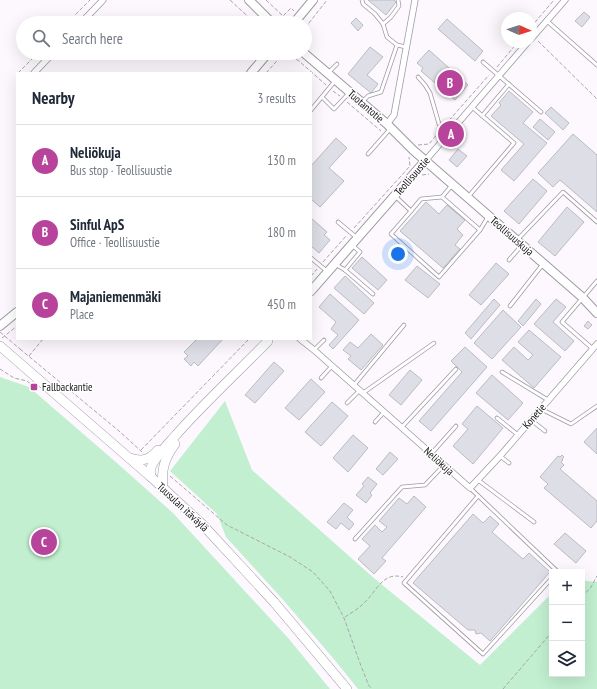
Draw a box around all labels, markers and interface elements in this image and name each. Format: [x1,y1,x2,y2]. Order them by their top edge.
north arrow [501,12,537,48]
search box [16,16,312,60]
icon: search [30,27,52,49]
text: Search here [62,29,123,48]
pin: B [437,68,463,98]
street label: Tuotantotie [345,86,387,126]
text: Nearby [32,87,75,109]
text: 3 results [257,90,296,107]
pin: A [438,119,464,149]
text: Neliökuja [70,143,121,162]
text: A [42,152,48,169]
text: 130 m [267,152,296,169]
street label: Teollisuustie [391,153,433,198]
text: Bus stop · Teollisuustie [70,162,172,179]
street label: Teollisuuskuja [487,213,537,259]
text: Sinful ApS [70,215,124,234]
text: B [42,224,48,241]
text: 180 m [267,224,296,241]
text: Office · Teollisuustie [70,234,160,251]
your location [388,244,408,264]
text: Majaniemenmäki [70,287,161,306]
text: C [42,296,48,313]
text: 450 m [267,296,296,313]
text: Place [70,306,94,323]
place label: Fallbackantie [42,380,93,394]
marker: Fallbackantie [29,382,39,392]
street label: Konetie [519,400,549,432]
street label: Neliökuja [421,444,457,478]
street label: Tuusulan itäväylä [154,479,212,535]
pin: C [31,527,57,557]
map controls [549,569,585,677]
button: + [549,569,585,605]
button: − [549,605,585,641]
button: layers [549,641,585,677]

